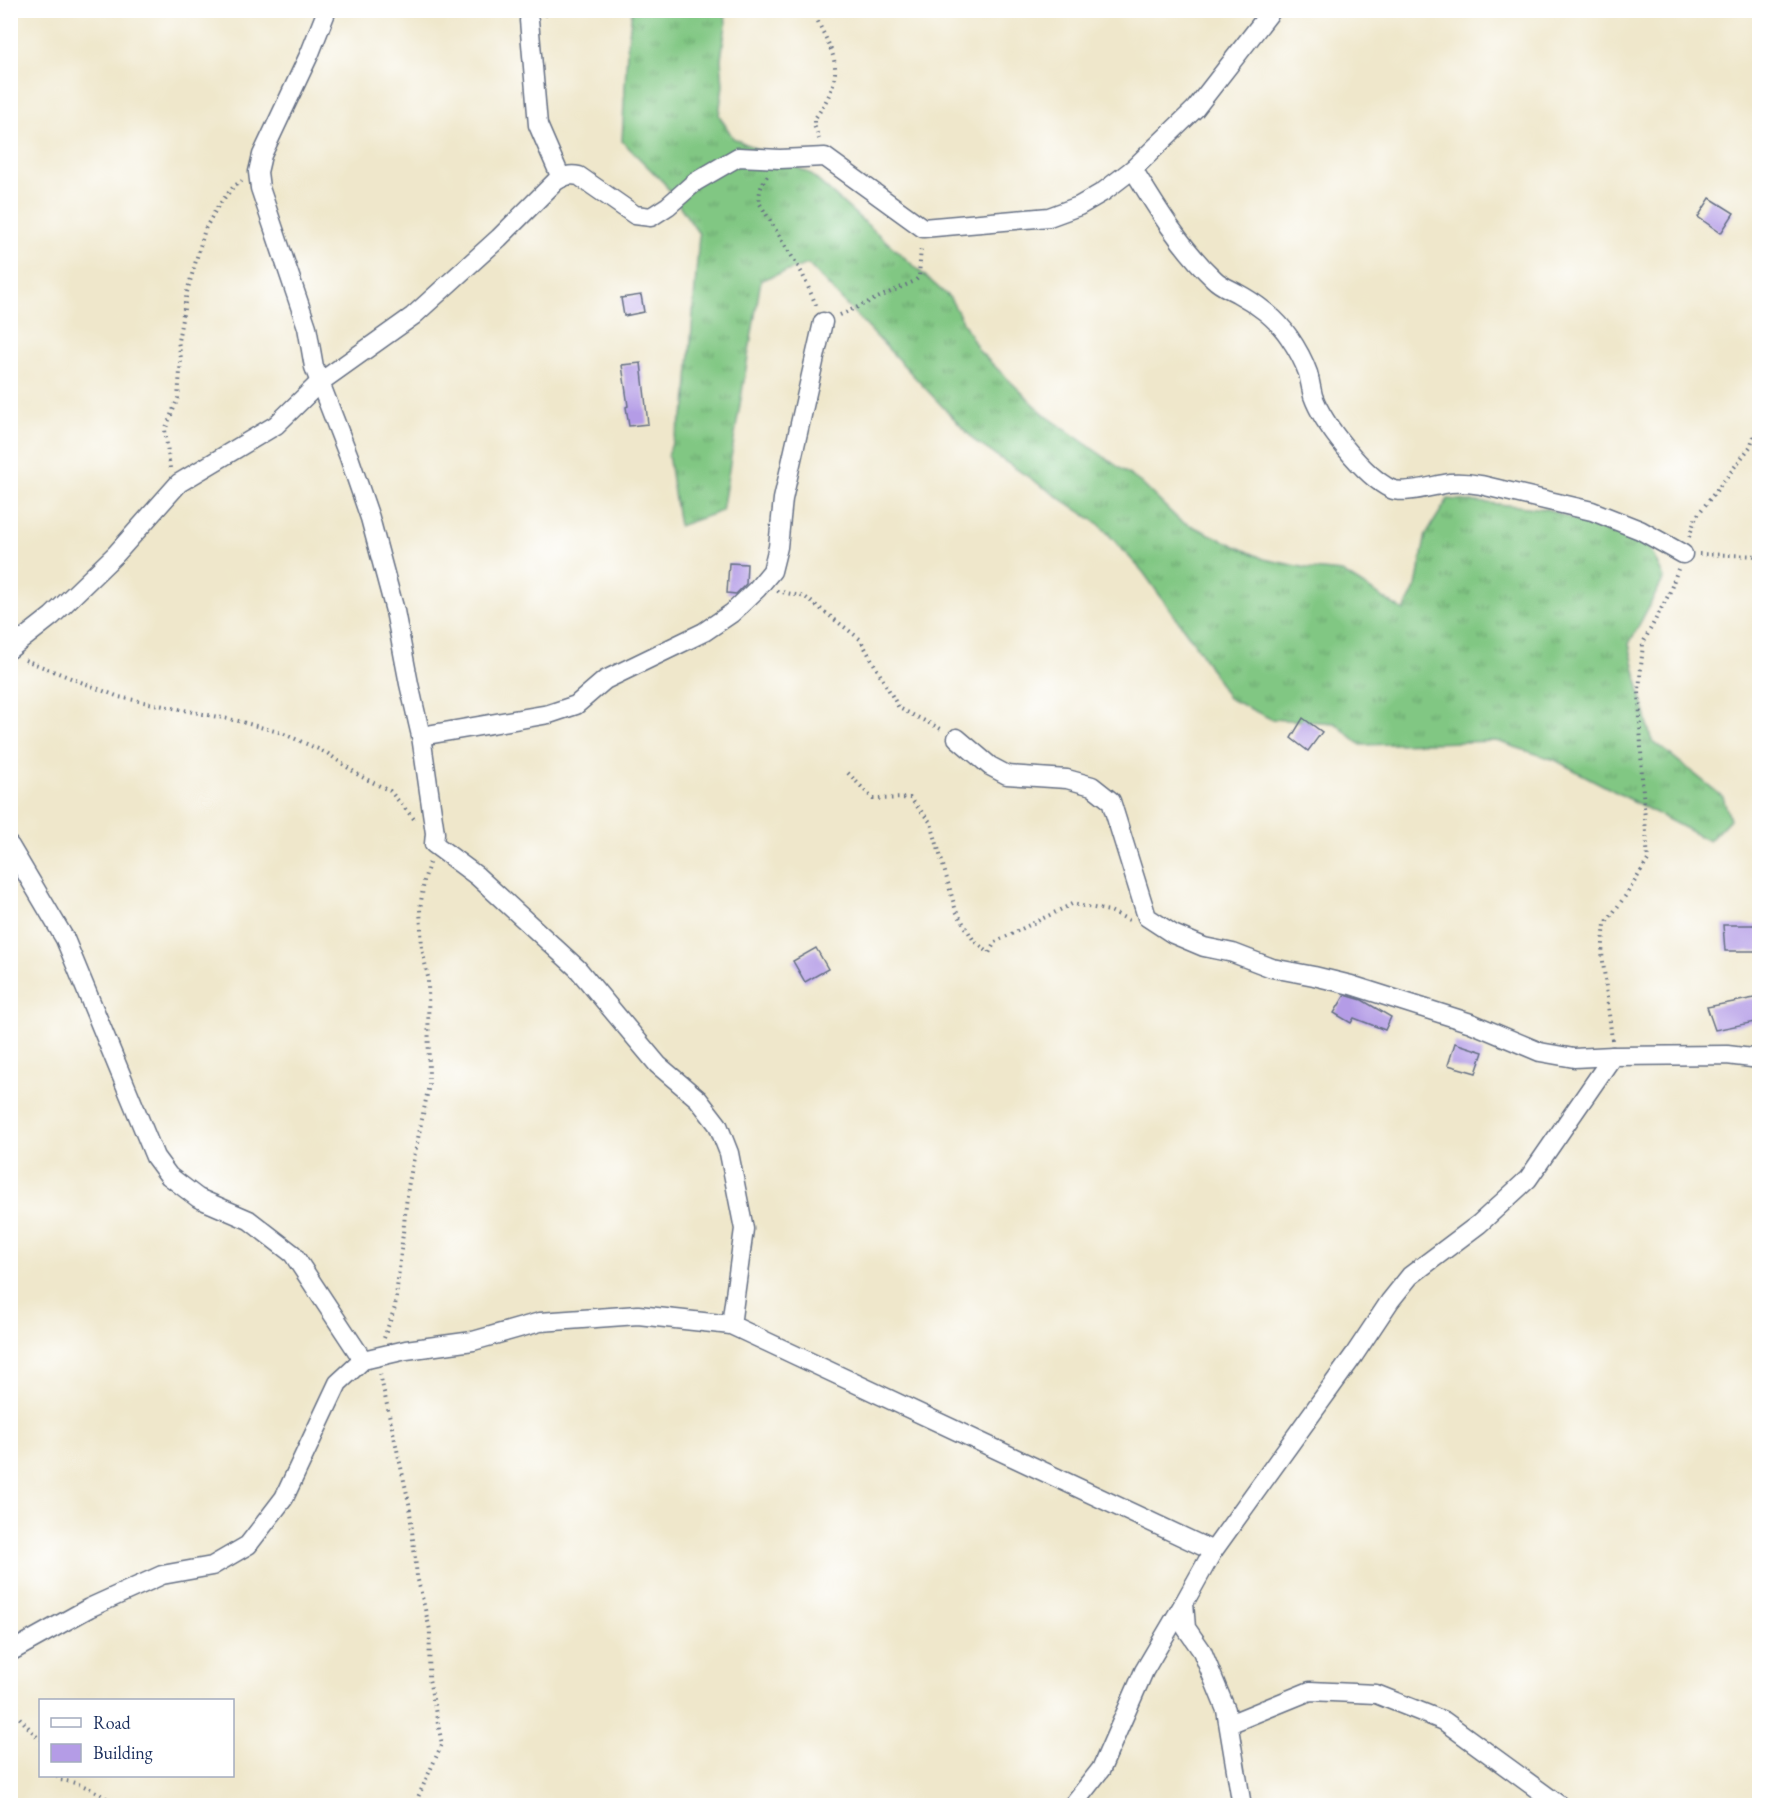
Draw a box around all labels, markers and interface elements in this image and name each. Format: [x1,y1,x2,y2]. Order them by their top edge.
legend [39,1699,234,1777]
text: Road [93,1711,132,1734]
text: Building [93,1741,153,1764]

